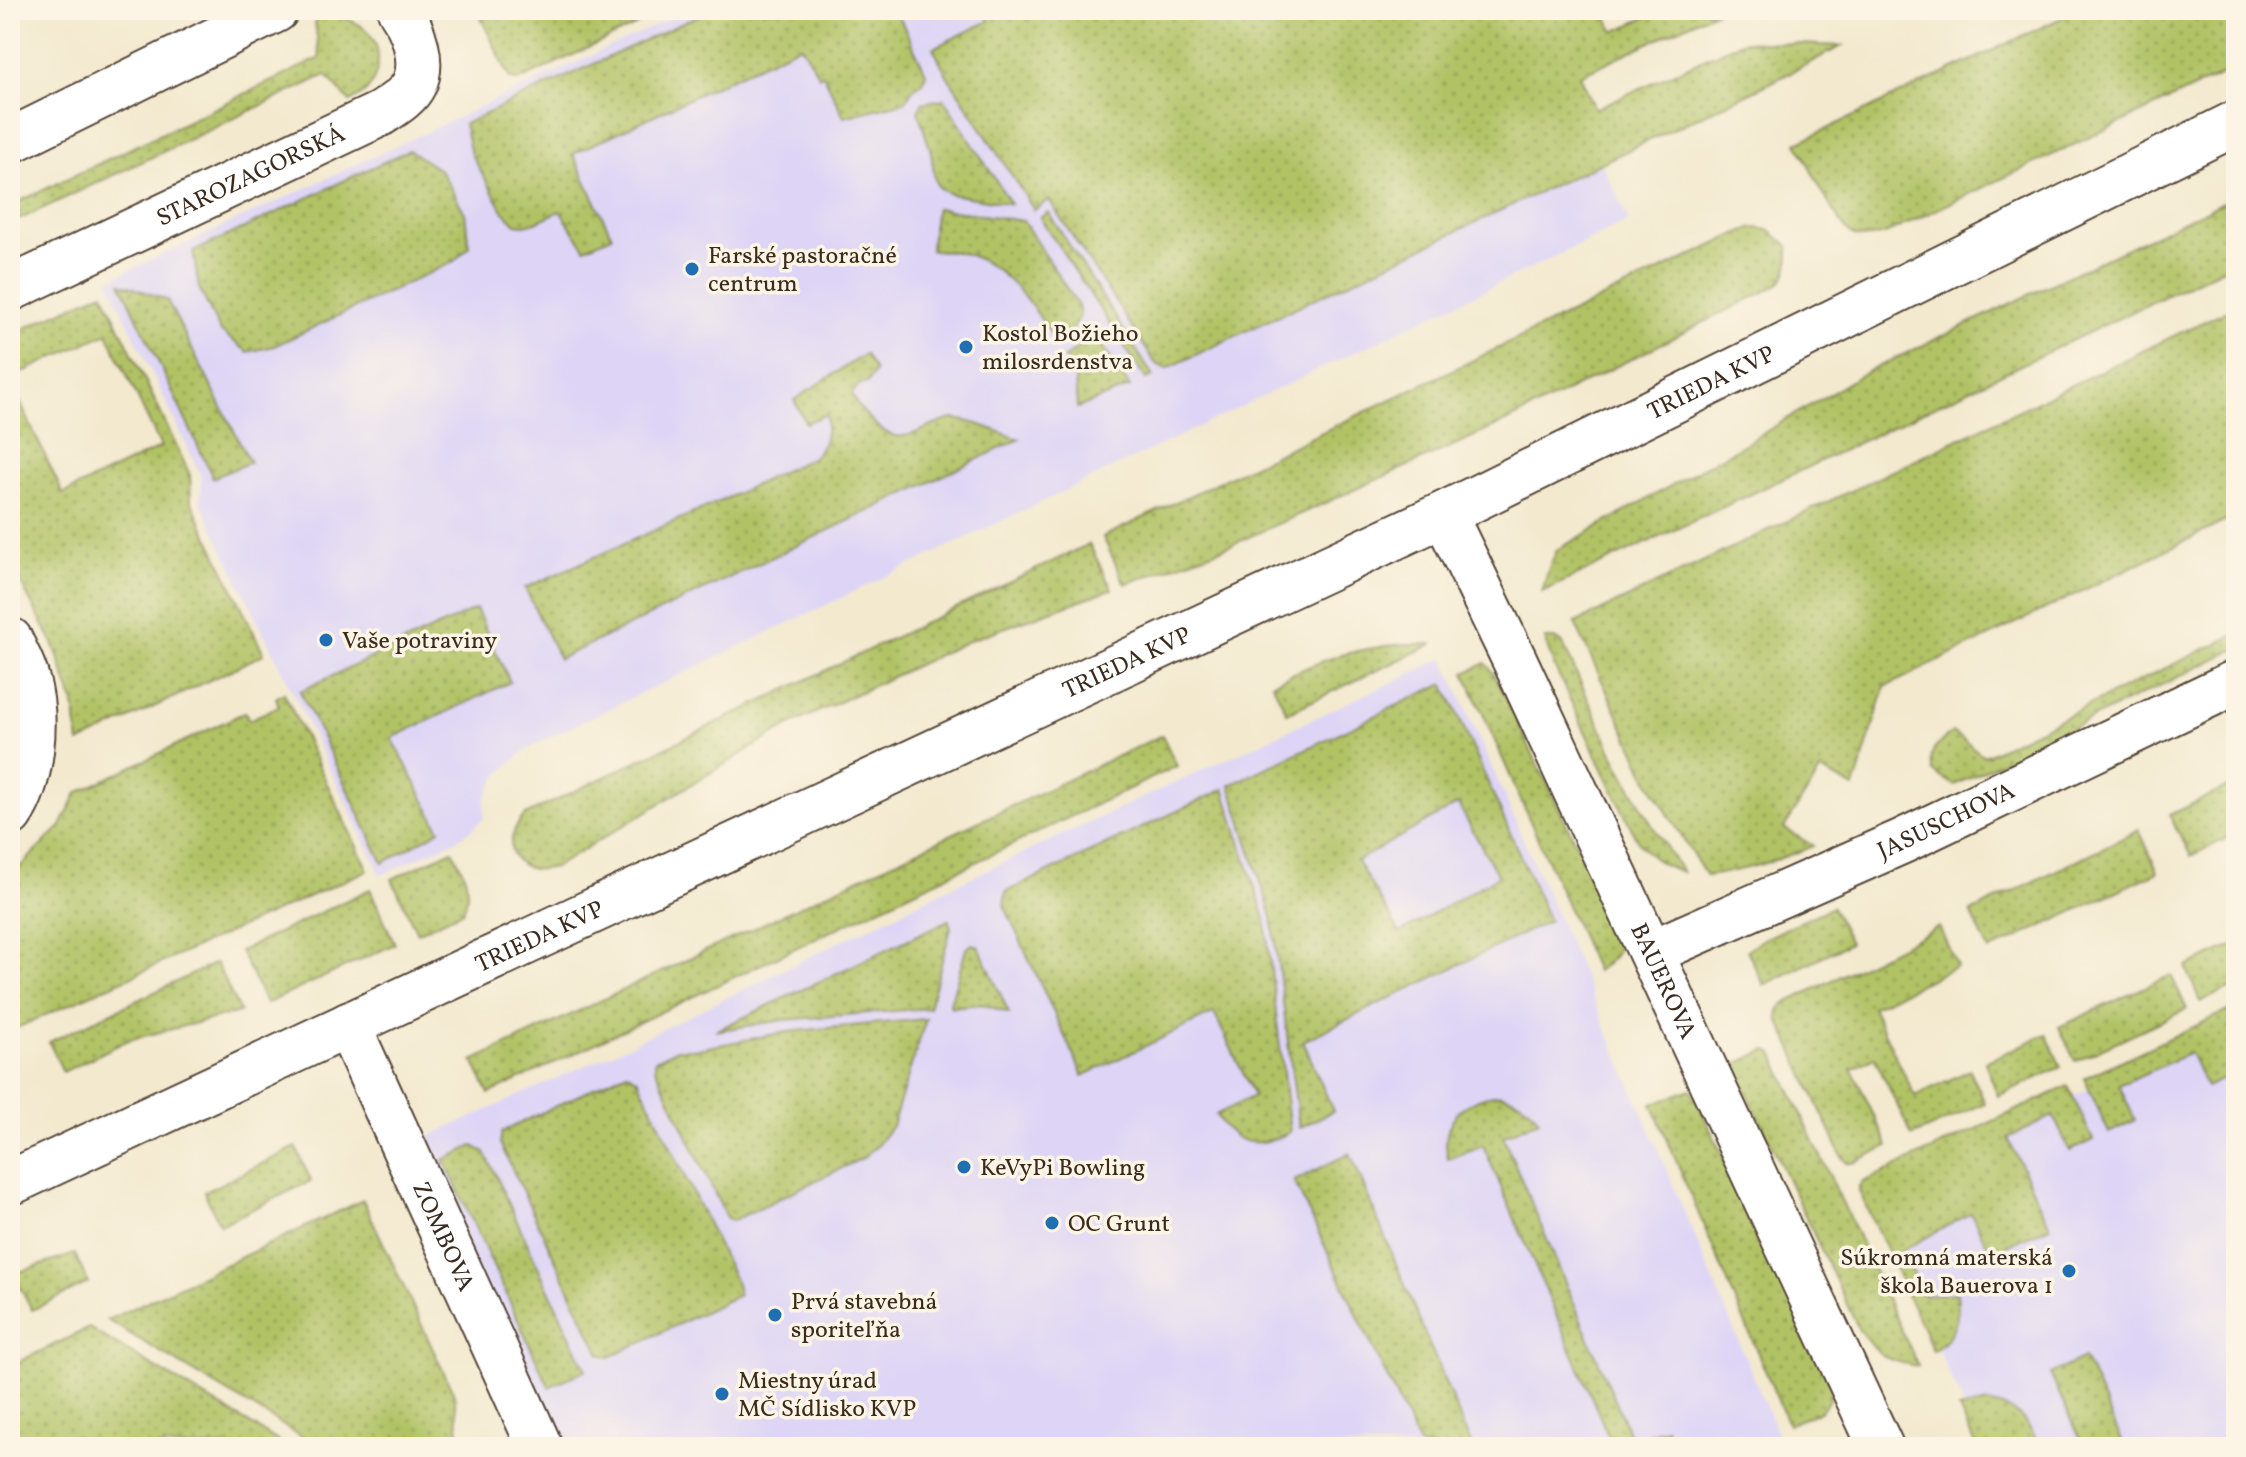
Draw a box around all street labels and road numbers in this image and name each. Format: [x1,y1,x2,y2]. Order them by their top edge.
street label: STAROZAGORSKÁ [151,118,351,236]
street label: TRIEDA KVP [1642,338,1781,430]
street label: TRIEDA KVP [1058,619,1197,709]
street label: JASUSCHOVA [1872,775,2021,869]
street label: TRIEDA KVP [470,893,610,982]
street label: BAUEROVA [1620,918,1704,1045]
street label: ZOMBOVA [402,1177,482,1298]

